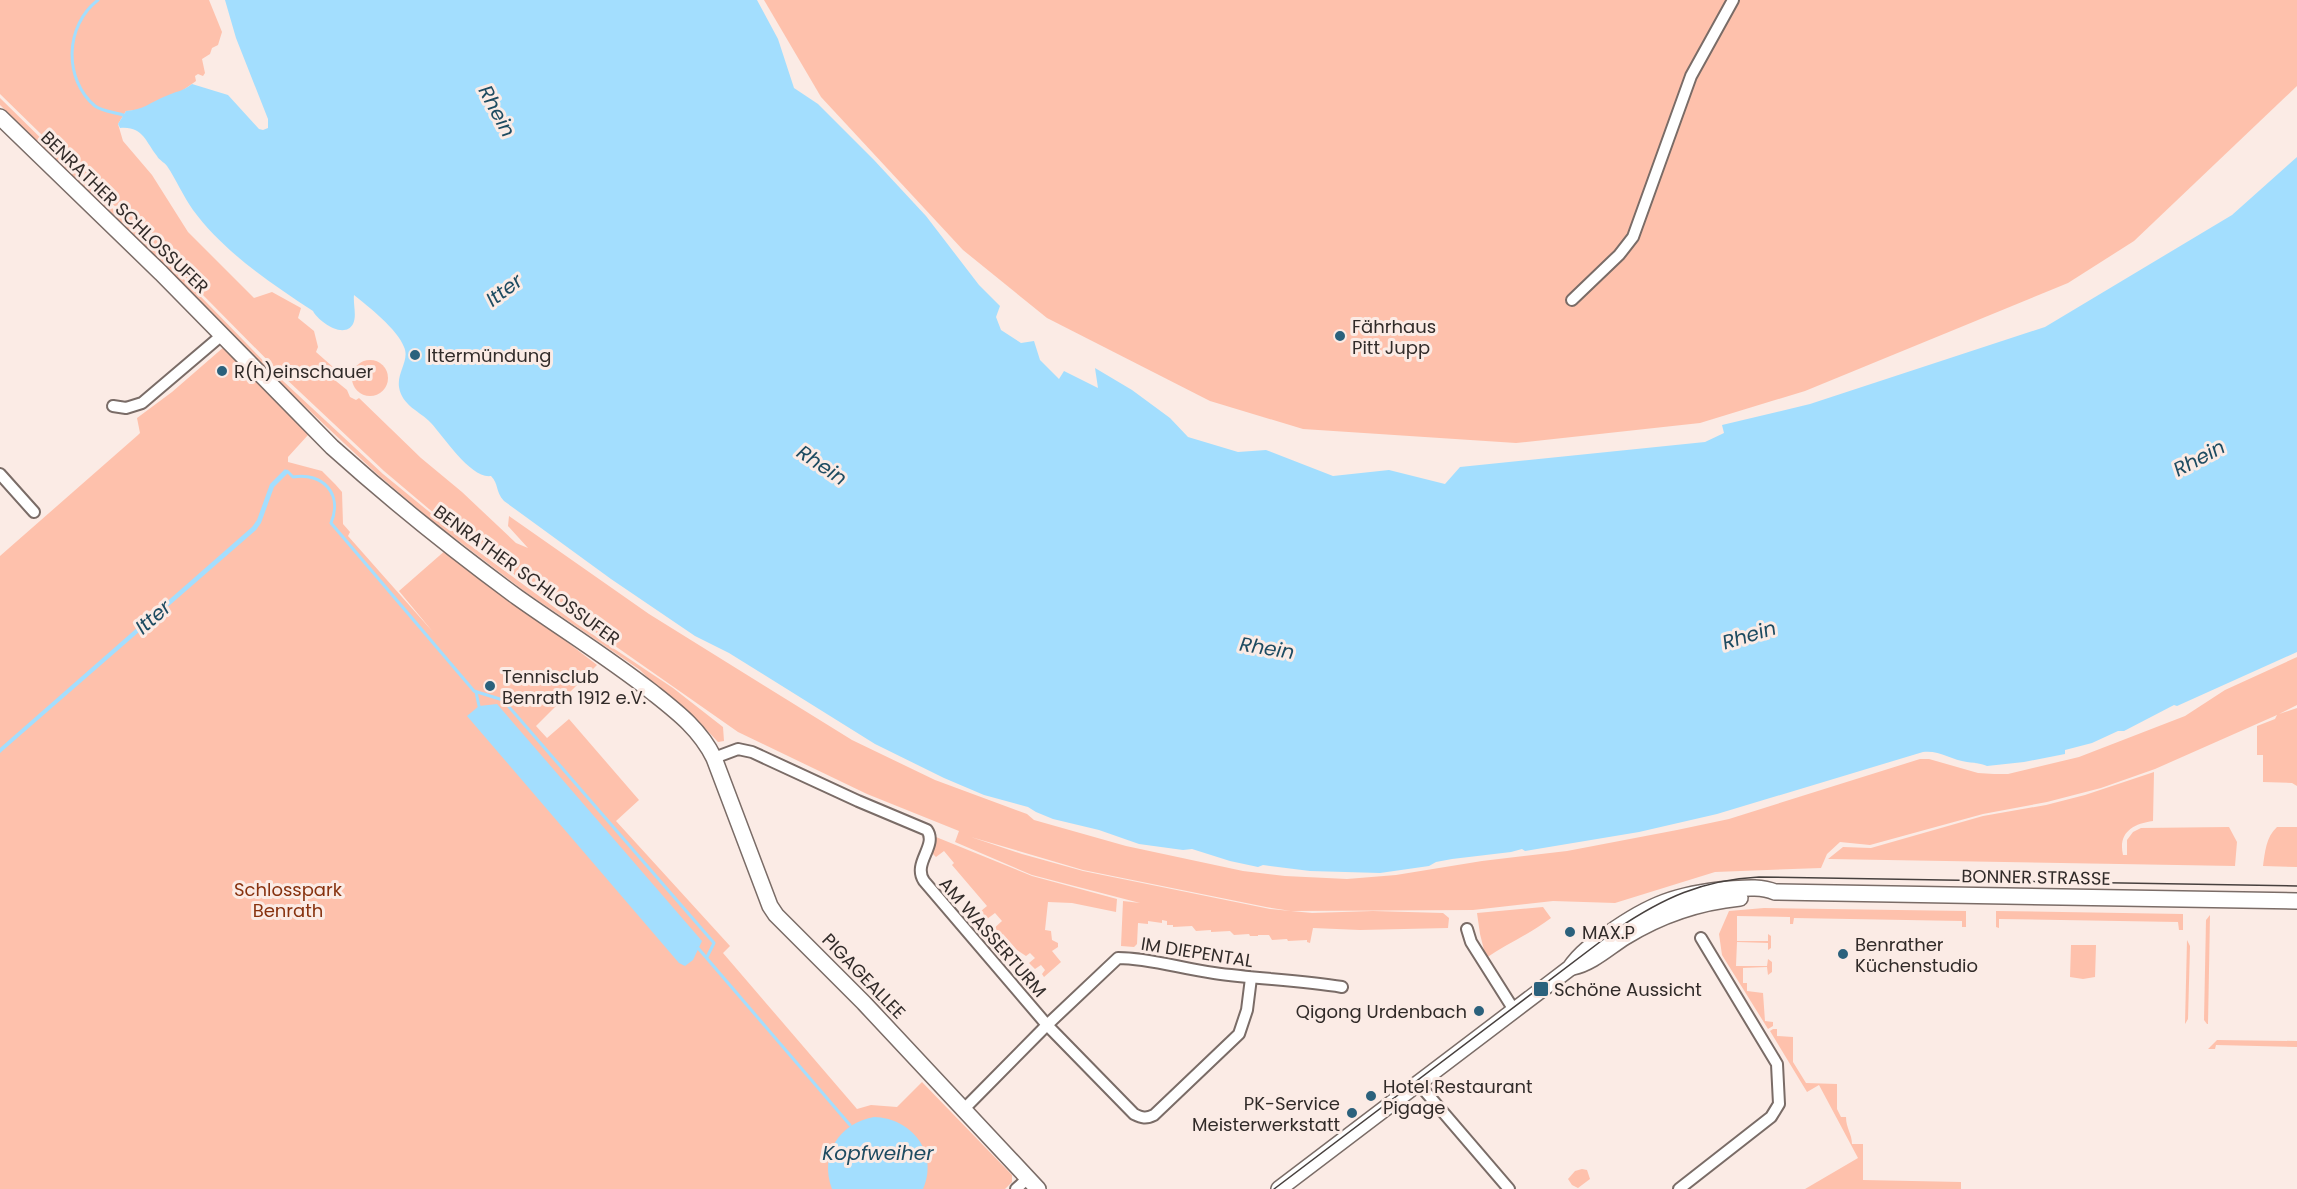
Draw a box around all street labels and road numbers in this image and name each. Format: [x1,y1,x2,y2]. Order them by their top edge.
street label: BENRATHER SCHLOSSUFER [36,125,214,299]
street label: BENRATHER SCHLOSSUFER [429,499,625,651]
street label: BONNER STRASSE [1961,863,2111,891]
street label: AM WASSERTURM [934,872,1052,1002]
street label: PIGAGEALLEE [817,928,911,1024]
street label: IM DIEPENTAL [1139,931,1255,973]

